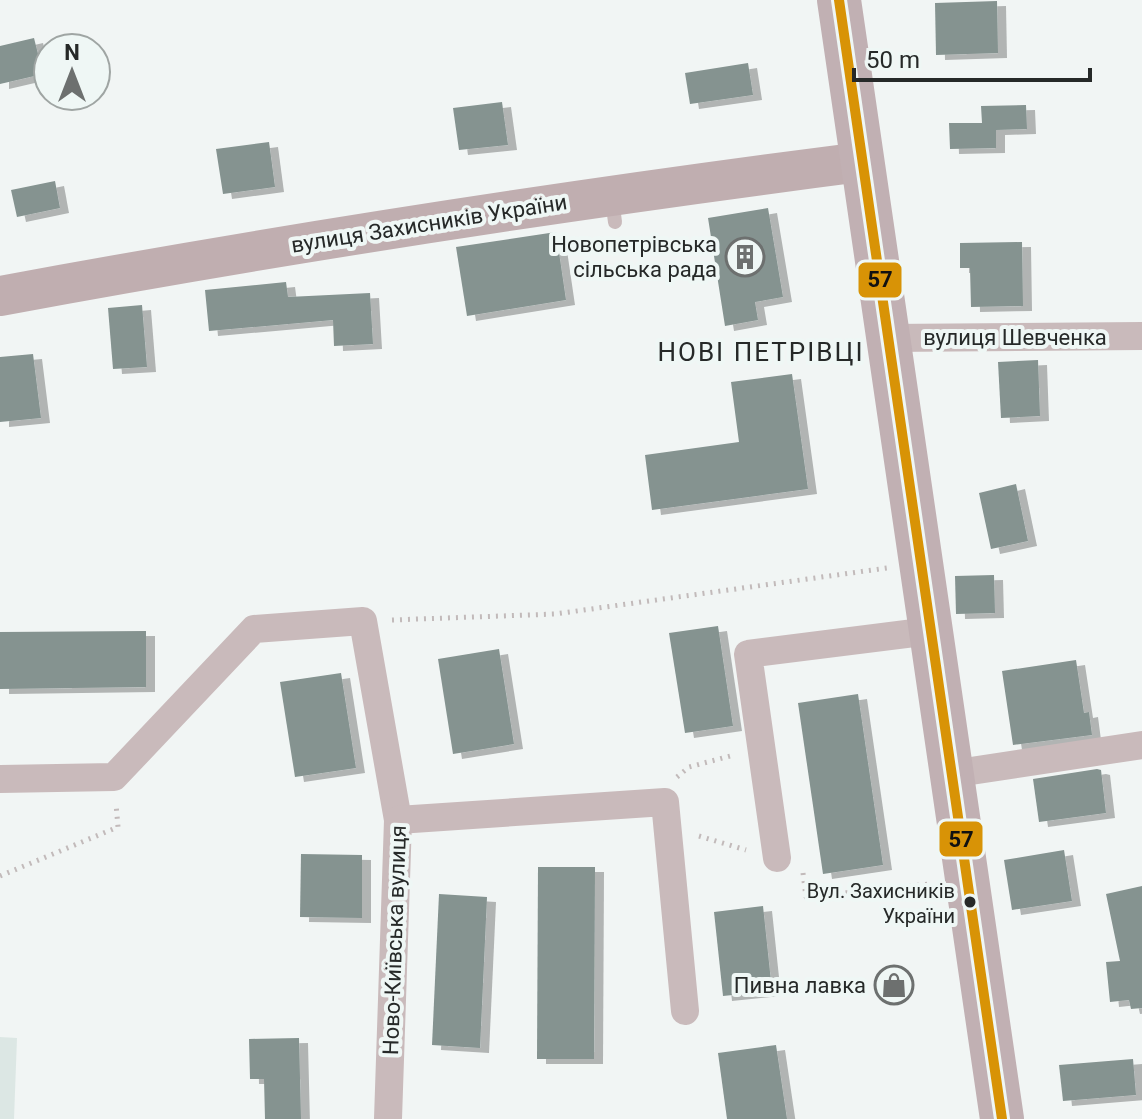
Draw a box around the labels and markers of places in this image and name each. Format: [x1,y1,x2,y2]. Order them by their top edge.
place label: Новопетрівська сільська рада [551,232,717,282]
building icon: Новопетрівська сільська рада [724,236,766,278]
place label: Вул. Захисників України [807,879,955,928]
marker: Вул. Захисників України [962,894,978,910]
shop icon: Пивна лавка [873,964,915,1006]
place label: Пивна лавка [734,973,866,998]

